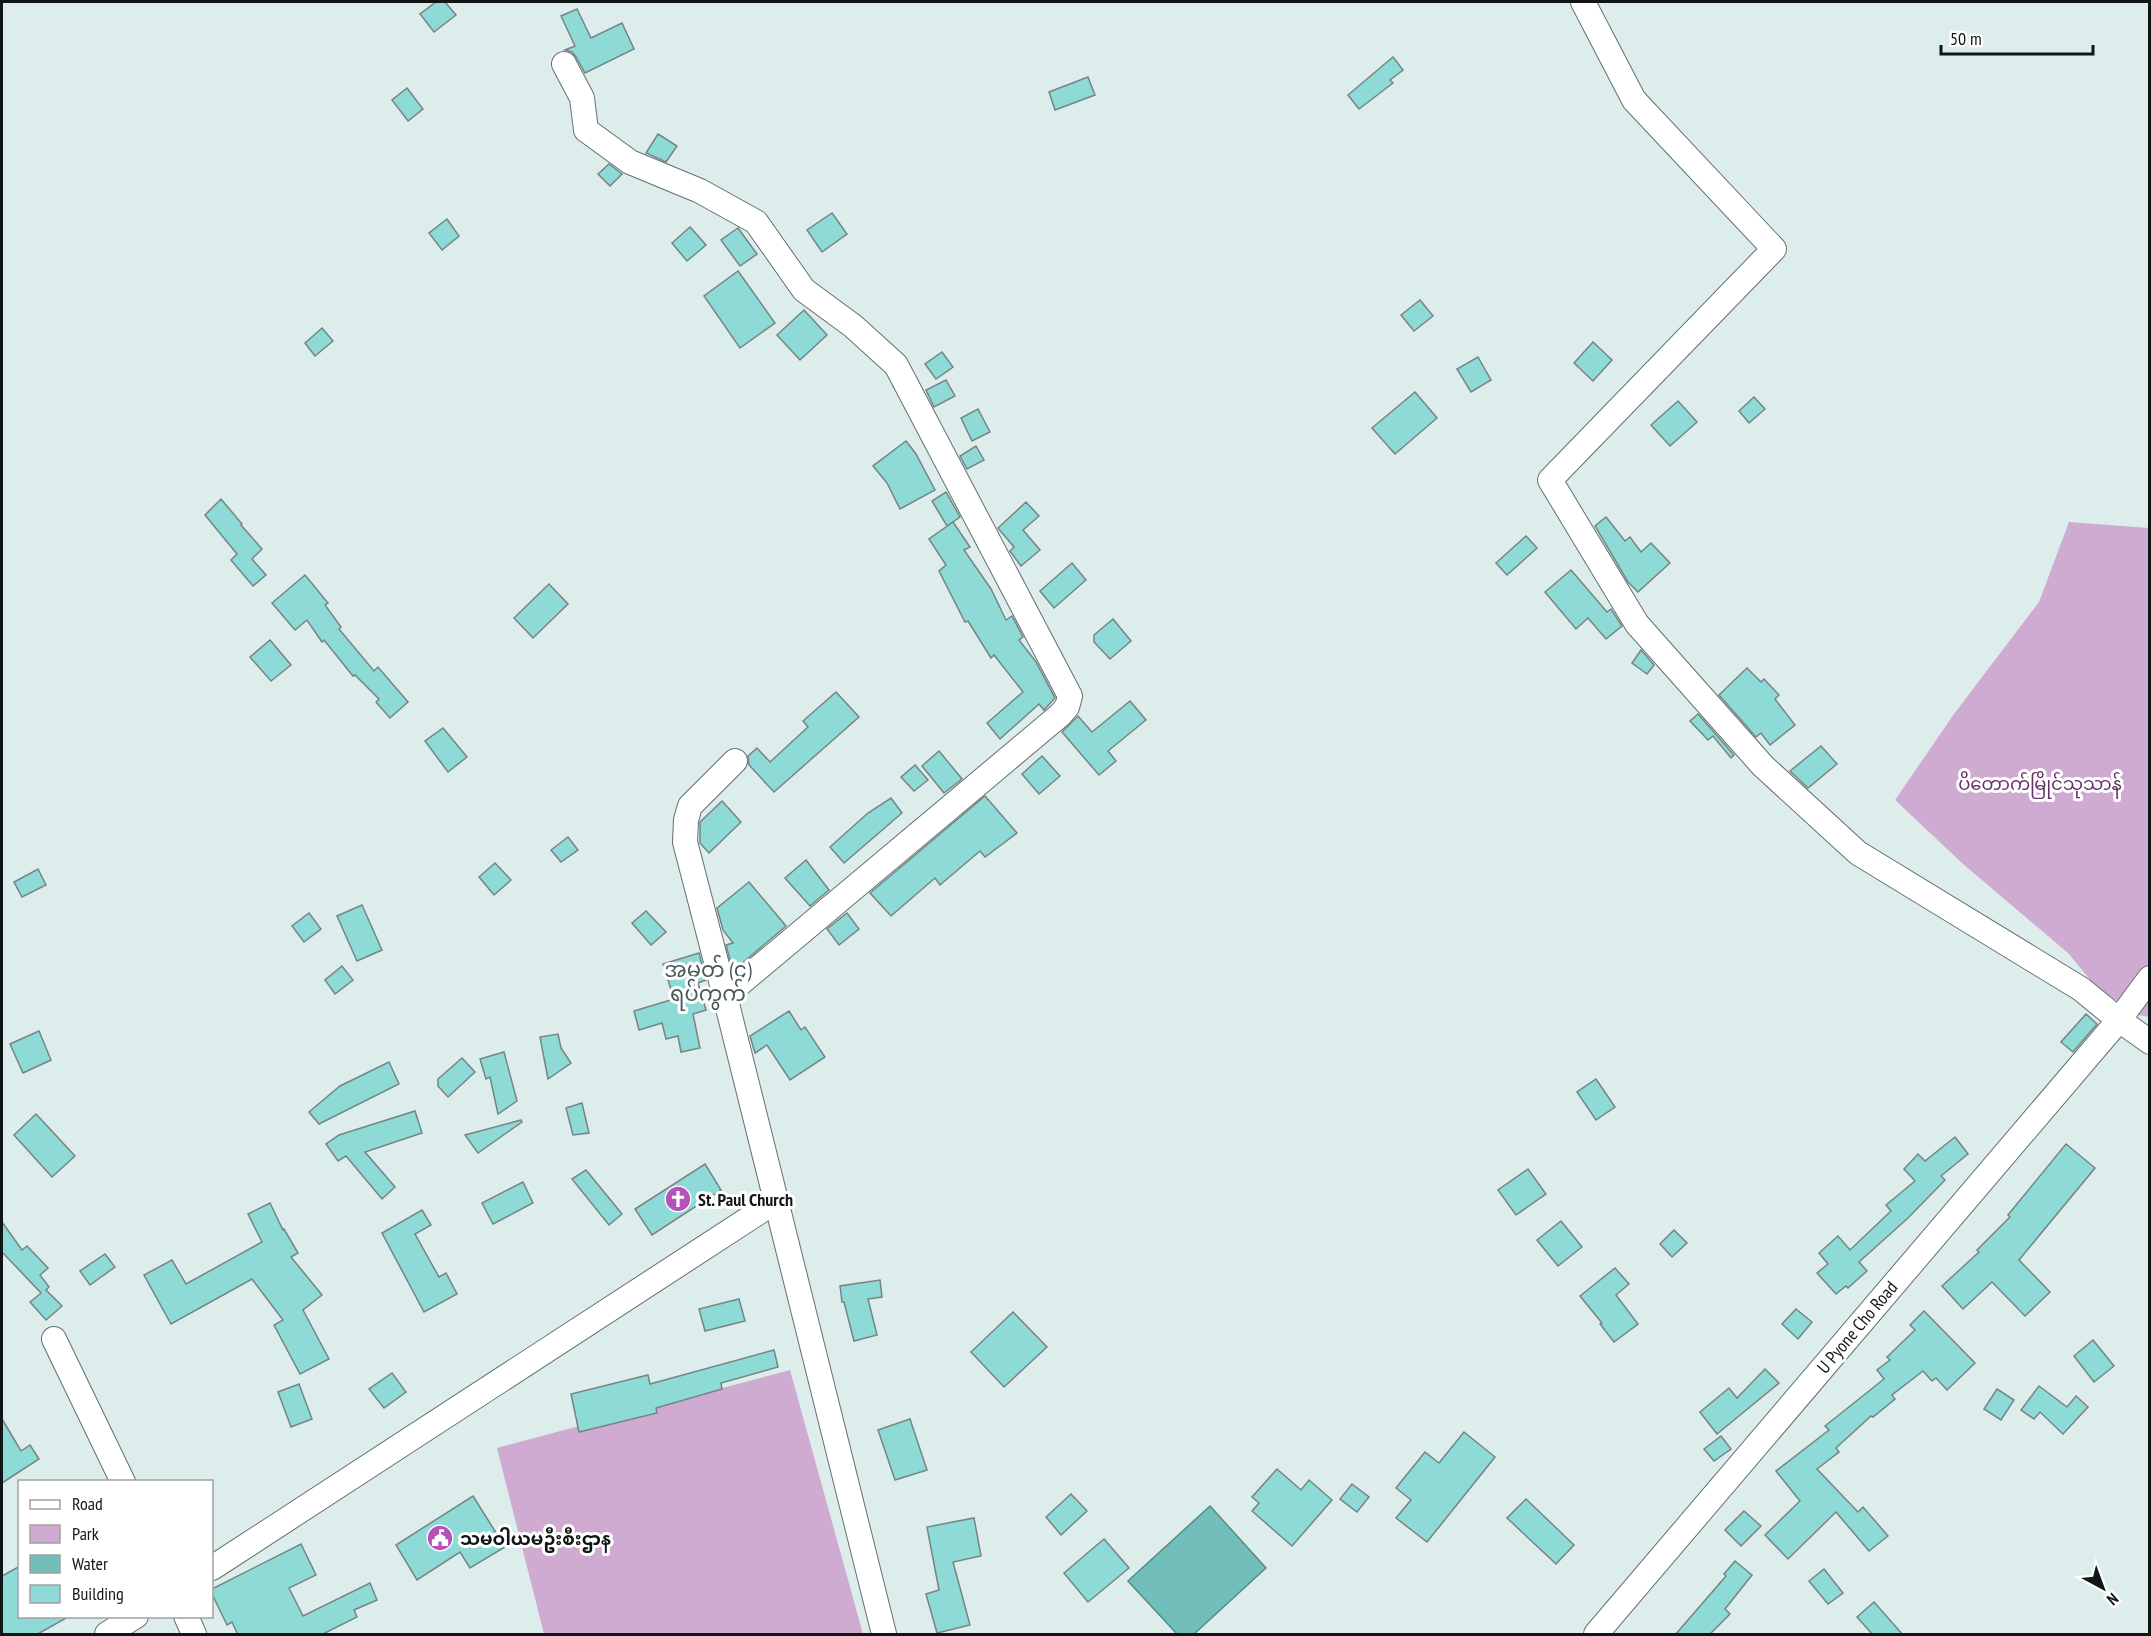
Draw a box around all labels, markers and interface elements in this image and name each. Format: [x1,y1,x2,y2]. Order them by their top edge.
scale bar [1941,18,2092,56]
text: 50 m [1950,27,1982,50]
park label: ပိတောက်မြိုင်သုသာန် [1958,770,2122,799]
district label: အမှတ် (၄) ရပ်ကွက် [664,954,752,1011]
church icon: St. Paul Church [663,1184,693,1214]
place label: St. Paul Church [698,1188,793,1211]
street label: U Pyone Cho Road [1812,1276,1902,1378]
legend [18,1480,213,1618]
text: Road [72,1492,103,1515]
text: Park [72,1522,99,1545]
public building icon: သမဝါယမဦးစီးဌာန [425,1523,455,1553]
place label: သမဝါယမဦးစီးဌာန [460,1527,611,1553]
text: Water [72,1552,108,1575]
north arrow [2073,1558,2133,1618]
text: Building [72,1582,124,1605]
text: N [2103,1589,2123,1610]

